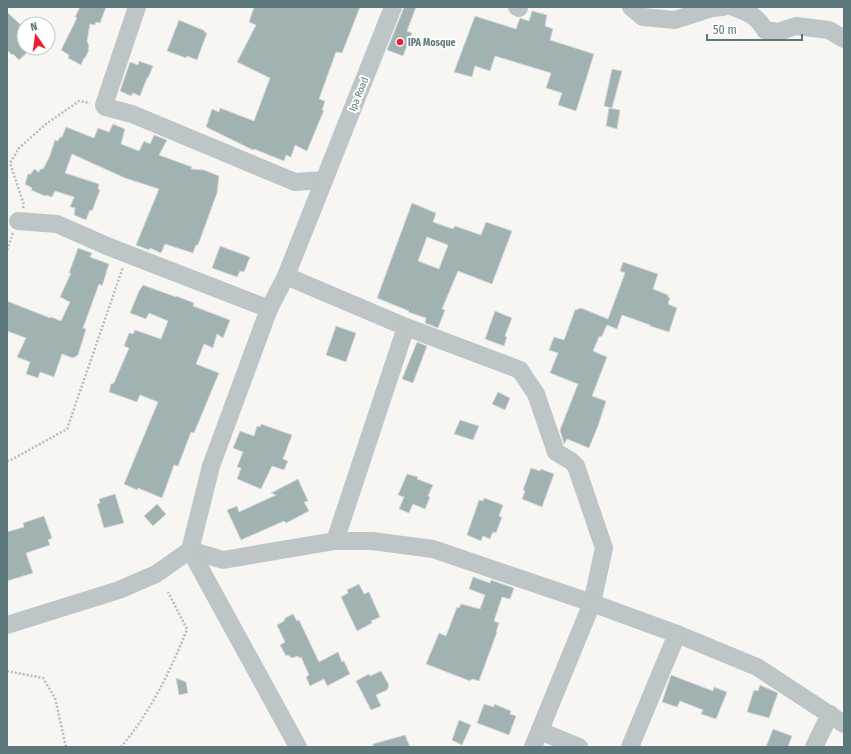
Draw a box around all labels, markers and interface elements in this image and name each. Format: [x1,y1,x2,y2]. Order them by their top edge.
north arrow [16,16,56,56]
scale bar [707,16,802,42]
text: N [29,20,39,34]
text: 50 m [713,23,737,37]
marker: IPA Mosque [395,37,405,47]
place label: IPA Mosque [408,37,456,49]
street label: Ipa Road [347,76,371,113]

